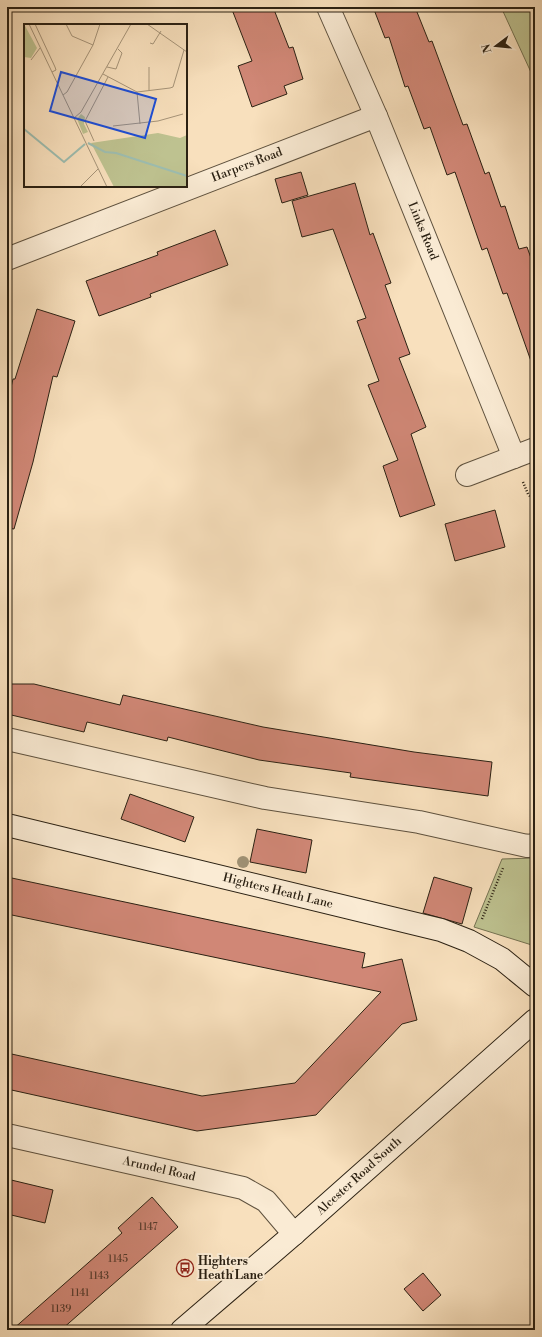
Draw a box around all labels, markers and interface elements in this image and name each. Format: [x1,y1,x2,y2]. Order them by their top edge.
inset map [24,24,187,187]
north arrow [476,26,516,66]
text: N [479,42,495,55]
street label: Harpers Road [209,145,285,185]
street label: Links Road [405,200,442,262]
street label: Highters Heath Lane [221,870,335,912]
street label: Alcester Road South [313,1134,405,1219]
street label: Arundel Road [120,1153,197,1185]
house number: 1147 [138,1221,158,1233]
house number: 1145 [108,1253,128,1265]
place label: Highters Heath Lane [198,1254,264,1283]
bus stop icon: Highters Heath Lane [175,1258,195,1278]
house number: 1143 [89,1270,109,1282]
house number: 1141 [71,1287,90,1299]
house number: 1139 [51,1303,71,1315]

